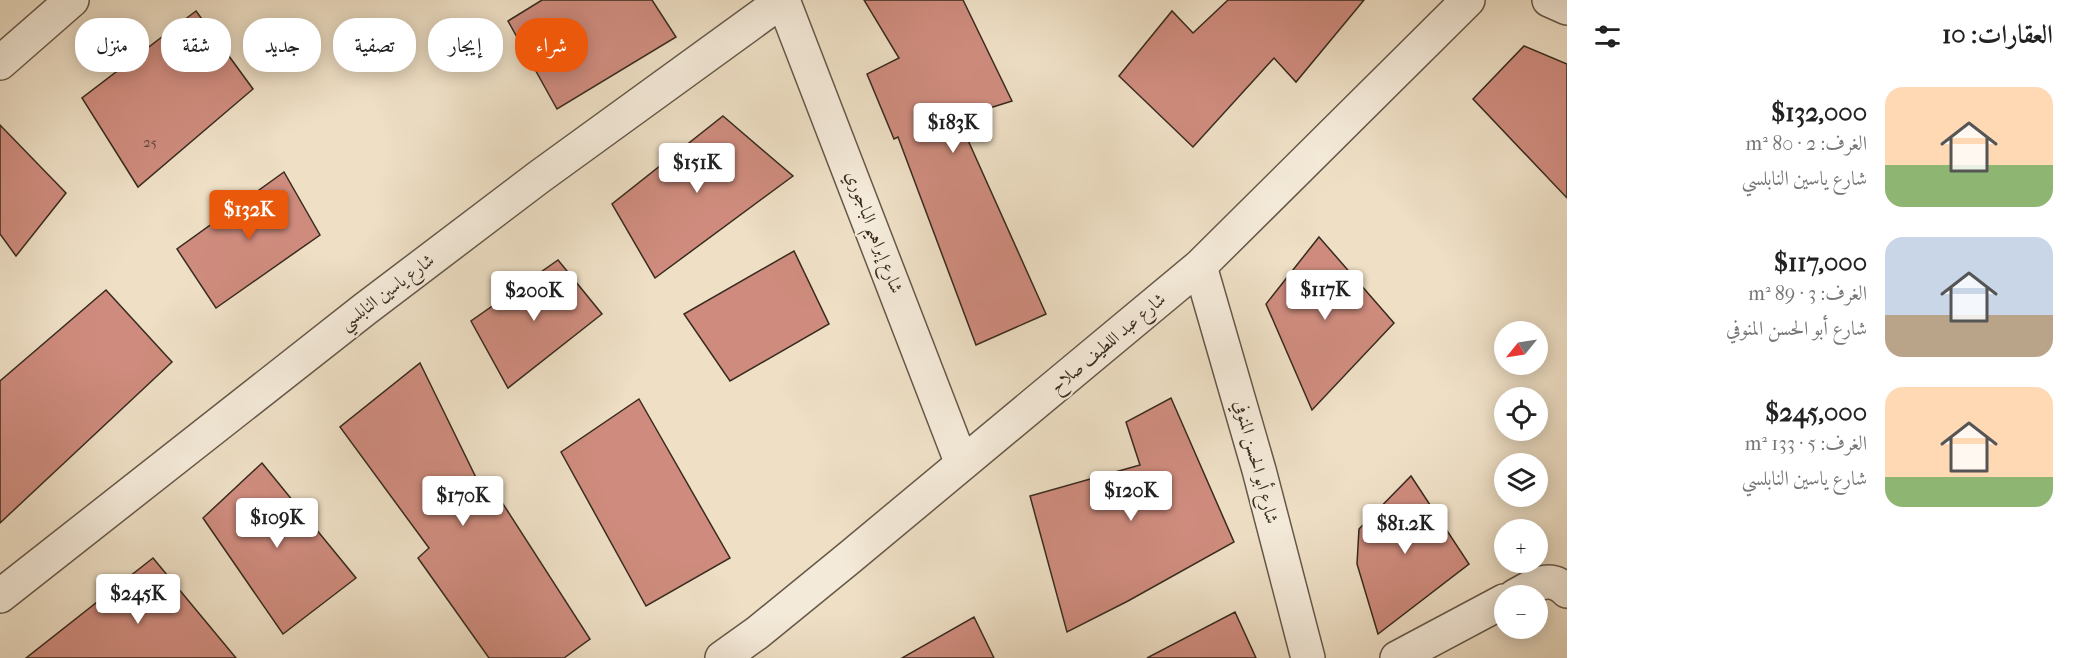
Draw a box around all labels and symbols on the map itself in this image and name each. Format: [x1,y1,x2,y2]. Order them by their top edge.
pin: $183K [911,103,995,154]
house number: 25 [143,133,157,151]
pin: $151K [655,143,739,194]
street label: شارع إبراهيم الباجوري [834,168,907,299]
pin: $132K [207,190,291,241]
street label: شارع ياسين النابلسي [336,250,442,339]
pin: $117K [1283,270,1367,321]
pin: $200K [492,271,576,322]
street label: شارع عبد اللطيف صلاح [1046,289,1173,401]
north arrow [1494,321,1548,375]
street label: شارع أبو الحسن المنوفي [1226,397,1285,527]
pin: $120K [1089,471,1173,522]
pin: $170K [421,476,505,527]
pin: $109K [235,498,319,549]
pin: $81.2K [1356,504,1454,555]
pin: $245K [96,574,180,625]

